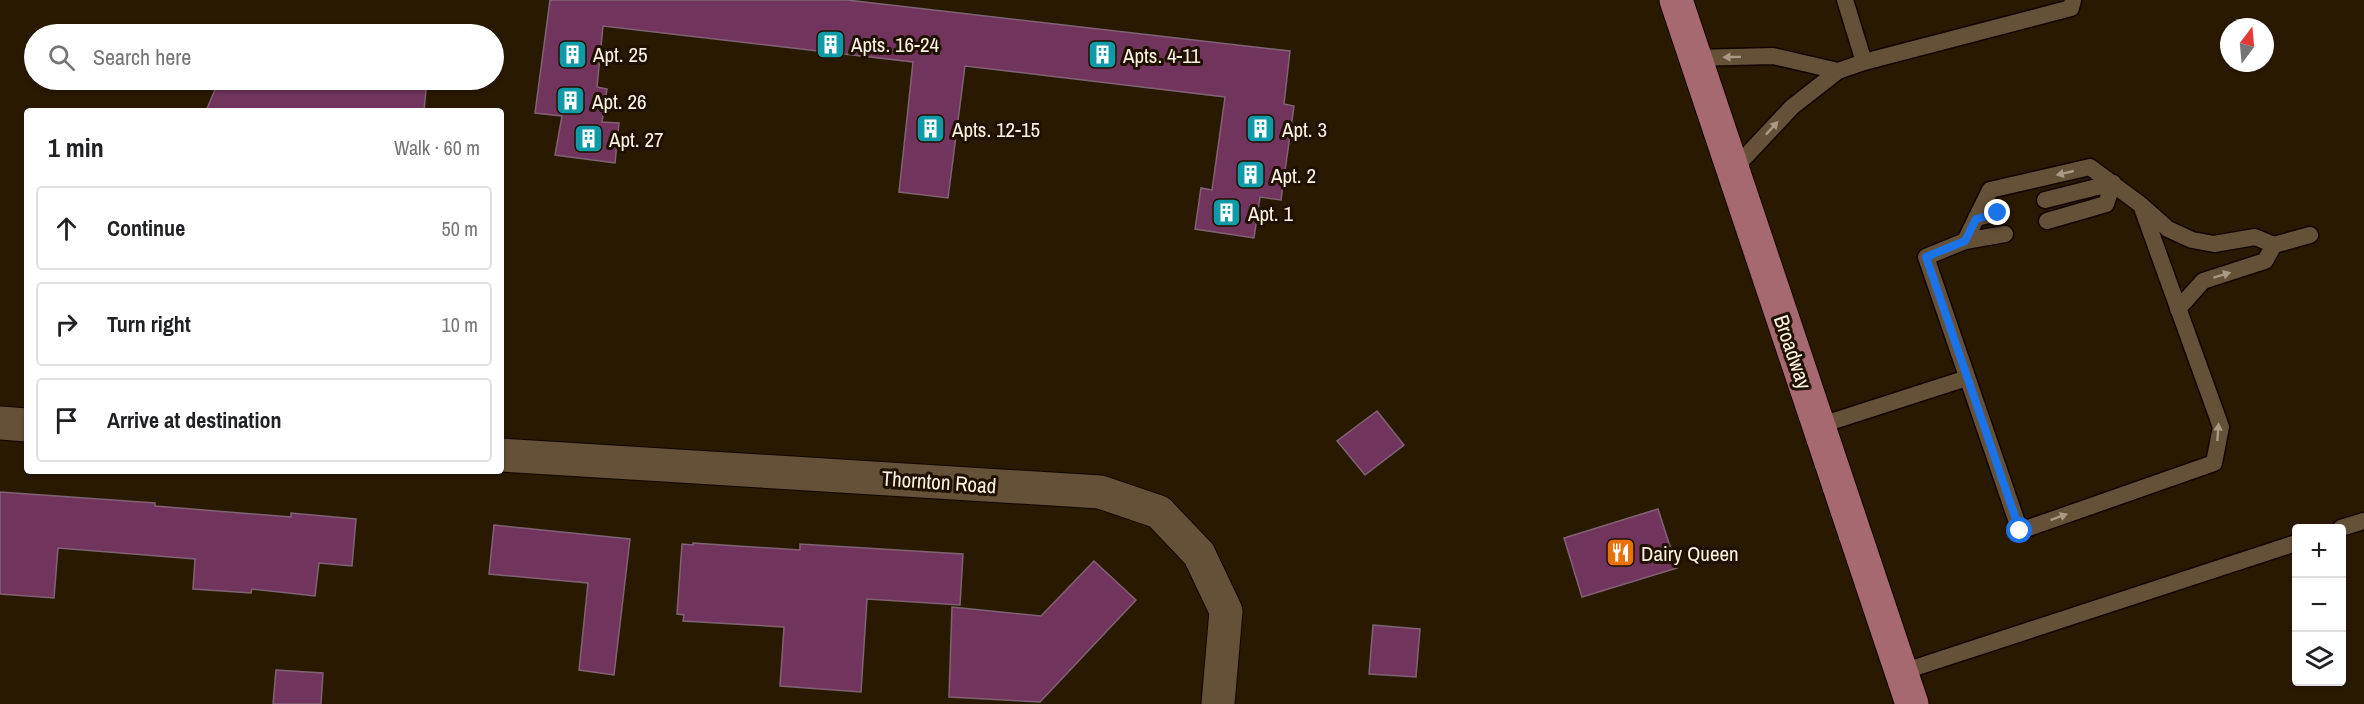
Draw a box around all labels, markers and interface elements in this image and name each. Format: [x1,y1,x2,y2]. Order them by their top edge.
north arrow [2220,18,2274,72]
search box [24,24,504,90]
building icon: Apts. 16-24 [814,28,846,60]
place label: Apts. 16-24 [850,30,939,59]
building icon: Apt. 25 [556,38,588,70]
building icon: Apts. 4-11 [1086,39,1118,71]
place label: Apt. 25 [592,40,648,69]
icon: search [45,41,78,74]
place label: Apts. 4-11 [1122,41,1201,70]
text: Search here [93,42,191,72]
one-way arrow [1722,53,1741,62]
building icon: Apt. 26 [555,85,587,117]
place label: Apt. 26 [591,87,647,116]
building icon: Apts. 12-15 [915,113,947,145]
building icon: Apt. 3 [1245,113,1277,145]
place label: Apts. 12-15 [951,115,1040,144]
place label: Apt. 3 [1281,115,1327,144]
one-way arrow [1765,121,1778,136]
building icon: Apt. 27 [572,123,604,155]
place label: Apt. 27 [608,125,664,154]
text: 1 min [48,130,104,165]
text: Walk · 60 m [394,134,480,161]
building icon: Apt. 2 [1234,159,1266,191]
place label: Apt. 2 [1270,161,1316,190]
one-way arrow [2056,168,2074,178]
building icon: Apt. 1 [1211,197,1243,229]
place label: Apt. 1 [1247,199,1293,228]
route end [1984,199,2010,225]
icon: ahead [50,212,83,245]
text: Continue [107,213,185,243]
text: 50 m [442,215,478,242]
one-way arrow [2213,269,2231,279]
icon: right [50,308,83,341]
text: Turn right [107,309,191,339]
text: 10 m [442,311,478,338]
street label: Broadway [1767,311,1819,393]
icon: arrive [50,404,83,437]
text: Arrive at destination [107,405,281,435]
one-way arrow [2214,422,2223,441]
street label: Thornton Road [881,464,997,500]
one-way arrow [2051,512,2069,522]
route start [2006,517,2032,543]
map controls [2292,524,2346,686]
button: + [2292,524,2346,578]
restaurant icon: Dairy Queen [1604,537,1636,569]
place label: Dairy Queen [1641,539,1739,568]
button: − [2292,578,2346,632]
button: layers [2292,632,2346,686]

